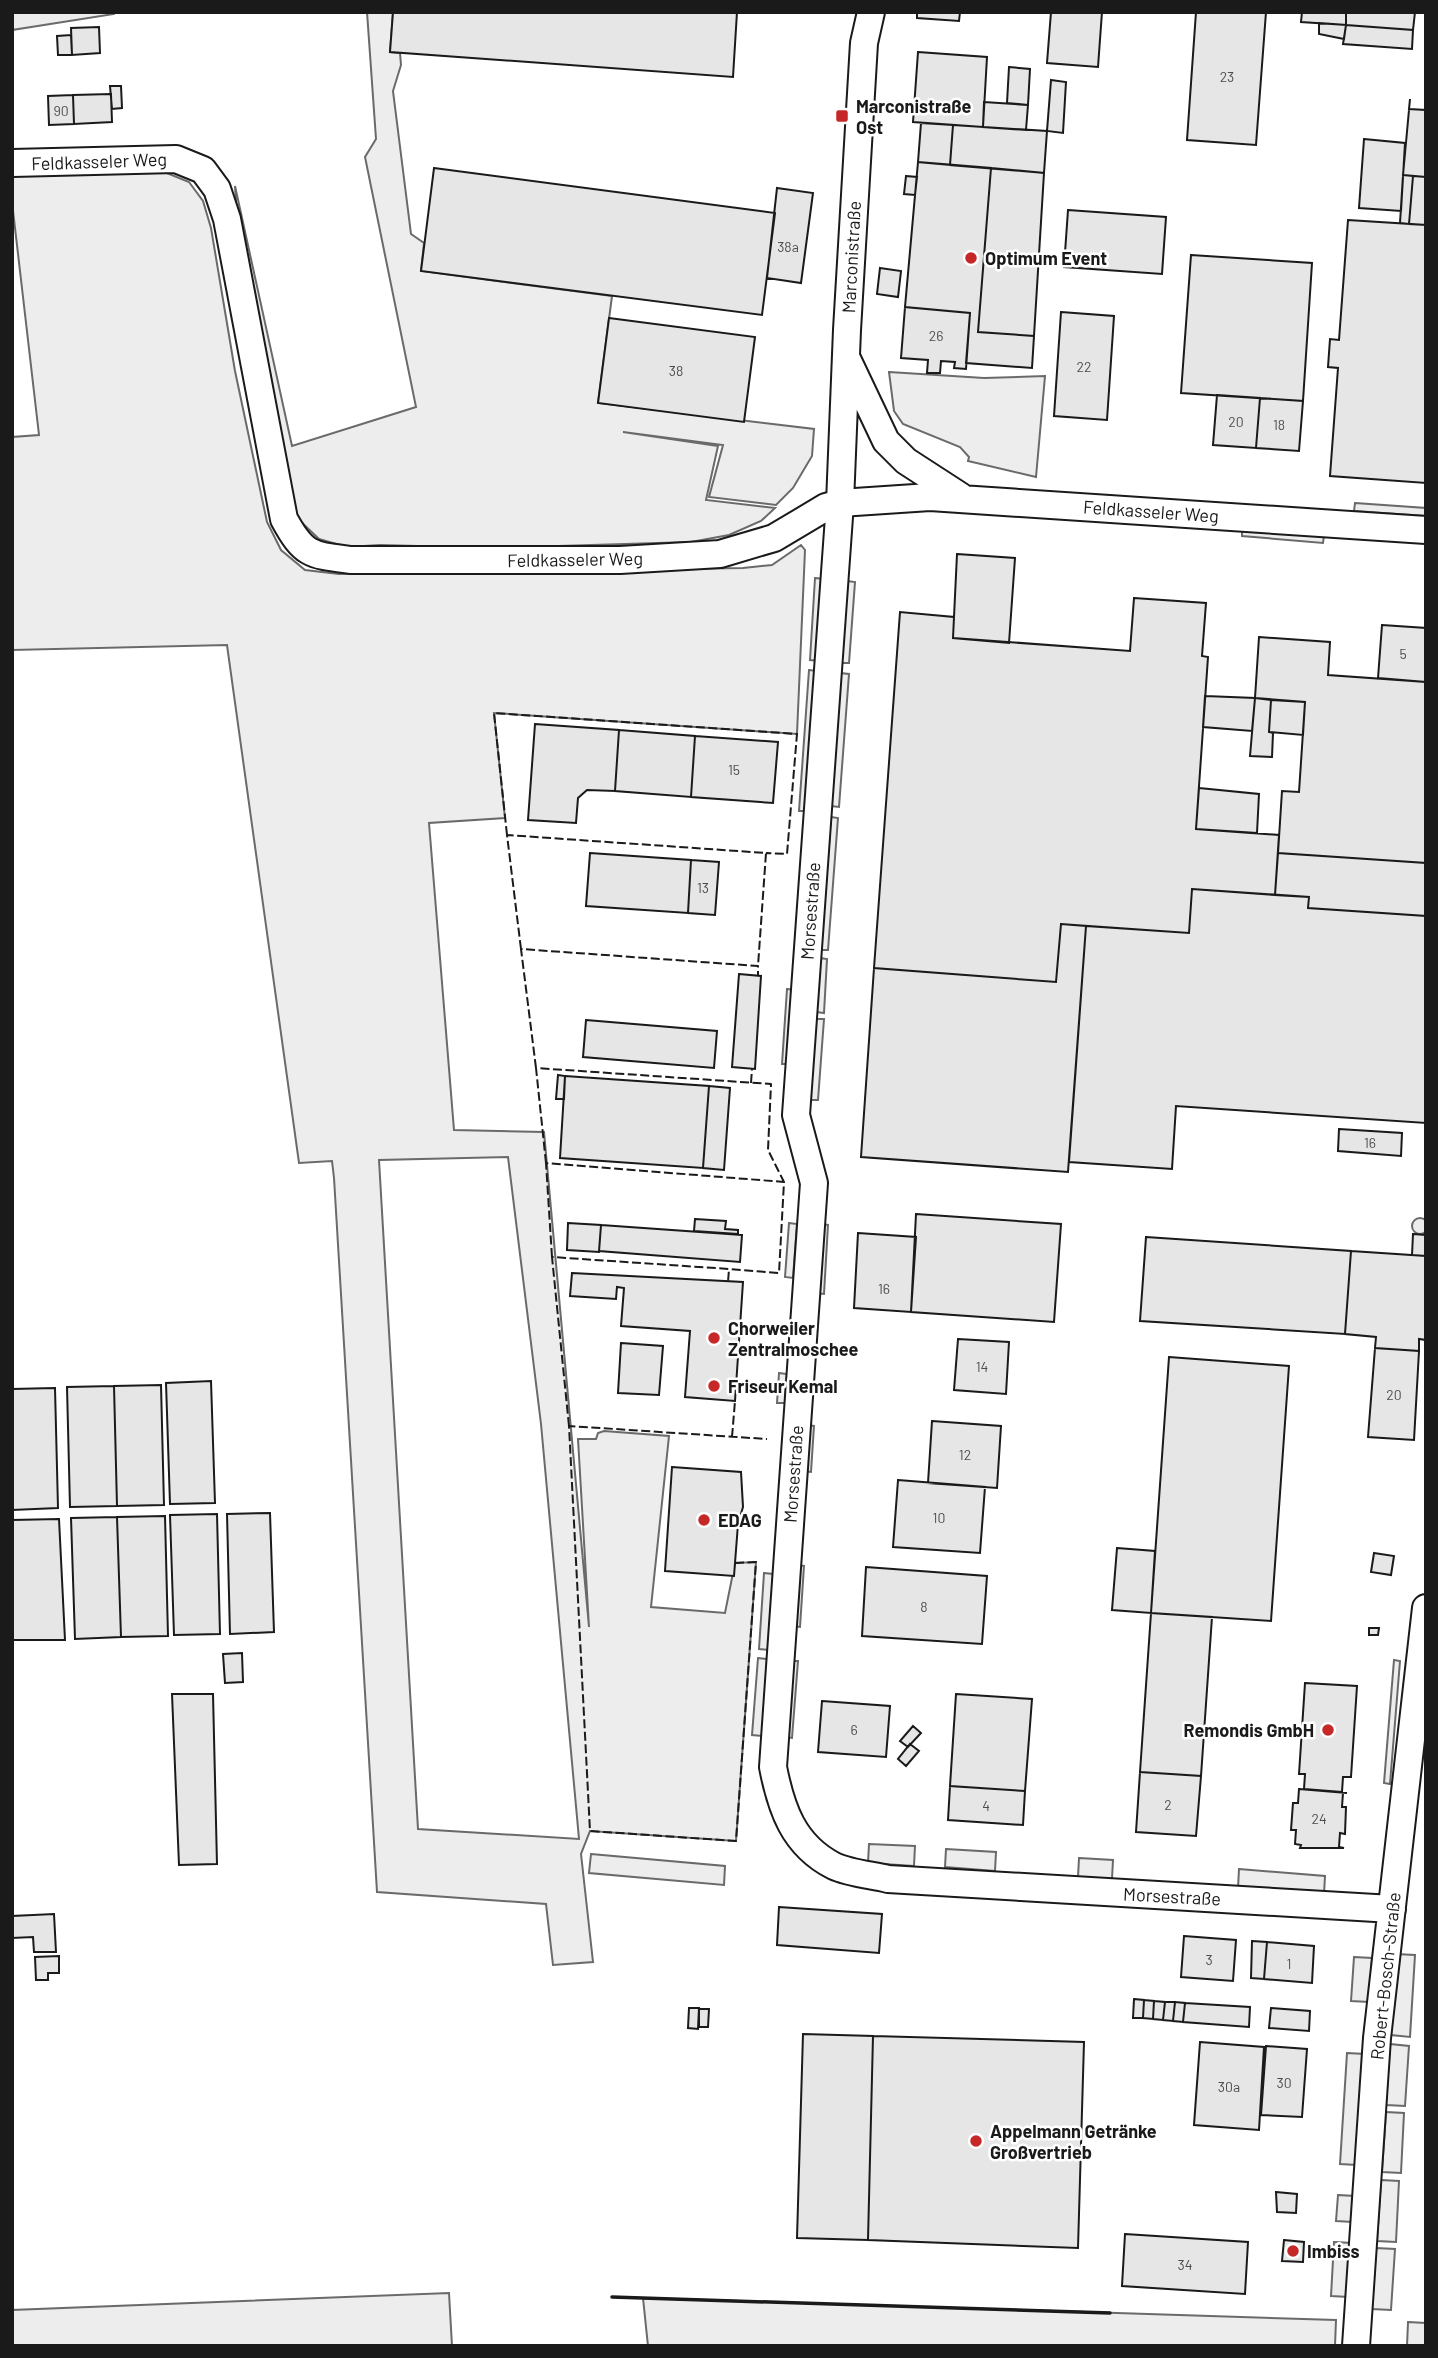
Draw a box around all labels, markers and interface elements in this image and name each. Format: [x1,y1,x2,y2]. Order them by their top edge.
house number: 23 [1220,68,1234,85]
place label: Marconistraße Ost [856,95,972,138]
house number: 90 [53,102,69,119]
marker: Marconistraße Ost [834,108,850,124]
street label: Feldkasseler Weg [31,148,167,174]
street label: Marconistraße [837,200,865,314]
house number: 38a [777,238,799,255]
place label: Optimum Event [985,247,1107,269]
marker: Optimum Event [963,250,979,266]
house number: 26 [929,327,943,344]
house number: 22 [1076,358,1092,375]
house number: 38 [669,362,683,379]
house number: 20 [1228,413,1244,430]
house number: 18 [1273,416,1285,433]
street label: Feldkasseler Weg [1082,495,1220,527]
street label: Feldkasseler Weg [507,547,643,571]
house number: 5 [1399,645,1407,662]
house number: 15 [728,761,740,778]
street label: Morsestraße [796,861,824,961]
house number: 13 [697,879,709,896]
house number: 16 [1364,1134,1376,1151]
house number: 16 [878,1280,890,1297]
place label: Chorweiler Zentralmoschee [728,1317,859,1360]
marker: Chorweiler Zentralmoschee [706,1330,722,1346]
house number: 14 [976,1358,988,1375]
place label: Friseur Kemal [728,1375,838,1397]
marker: Friseur Kemal [706,1378,722,1394]
house number: 20 [1386,1386,1402,1403]
street label: Morsestraße [779,1424,807,1524]
house number: 12 [959,1446,971,1463]
place label: EDAG [718,1509,762,1531]
house number: 10 [933,1509,945,1526]
marker: EDAG [696,1512,712,1528]
house number: 8 [920,1598,928,1615]
place label: Remondis GmbH [1184,1719,1314,1741]
house number: 6 [850,1721,858,1738]
marker: Remondis GmbH [1320,1722,1336,1738]
house number: 2 [1164,1796,1172,1813]
house number: 4 [982,1797,990,1814]
house number: 24 [1311,1810,1327,1827]
street label: Morsestraße [1123,1882,1221,1910]
street label: Robert-Bosch-Straße [1365,1891,1405,2061]
house number: 3 [1205,1951,1213,1968]
house number: 1 [1287,1955,1291,1972]
house number: 30 [1276,2074,1292,2091]
house number: 30a [1218,2078,1240,2095]
place label: Appelmann Getränke Großvertrieb [990,2120,1157,2163]
marker: Appelmann Getränke Großvertrieb [968,2133,984,2149]
place label: Imbiss [1307,2240,1359,2262]
marker: Imbiss [1285,2243,1301,2259]
house number: 34 [1178,2256,1192,2273]

